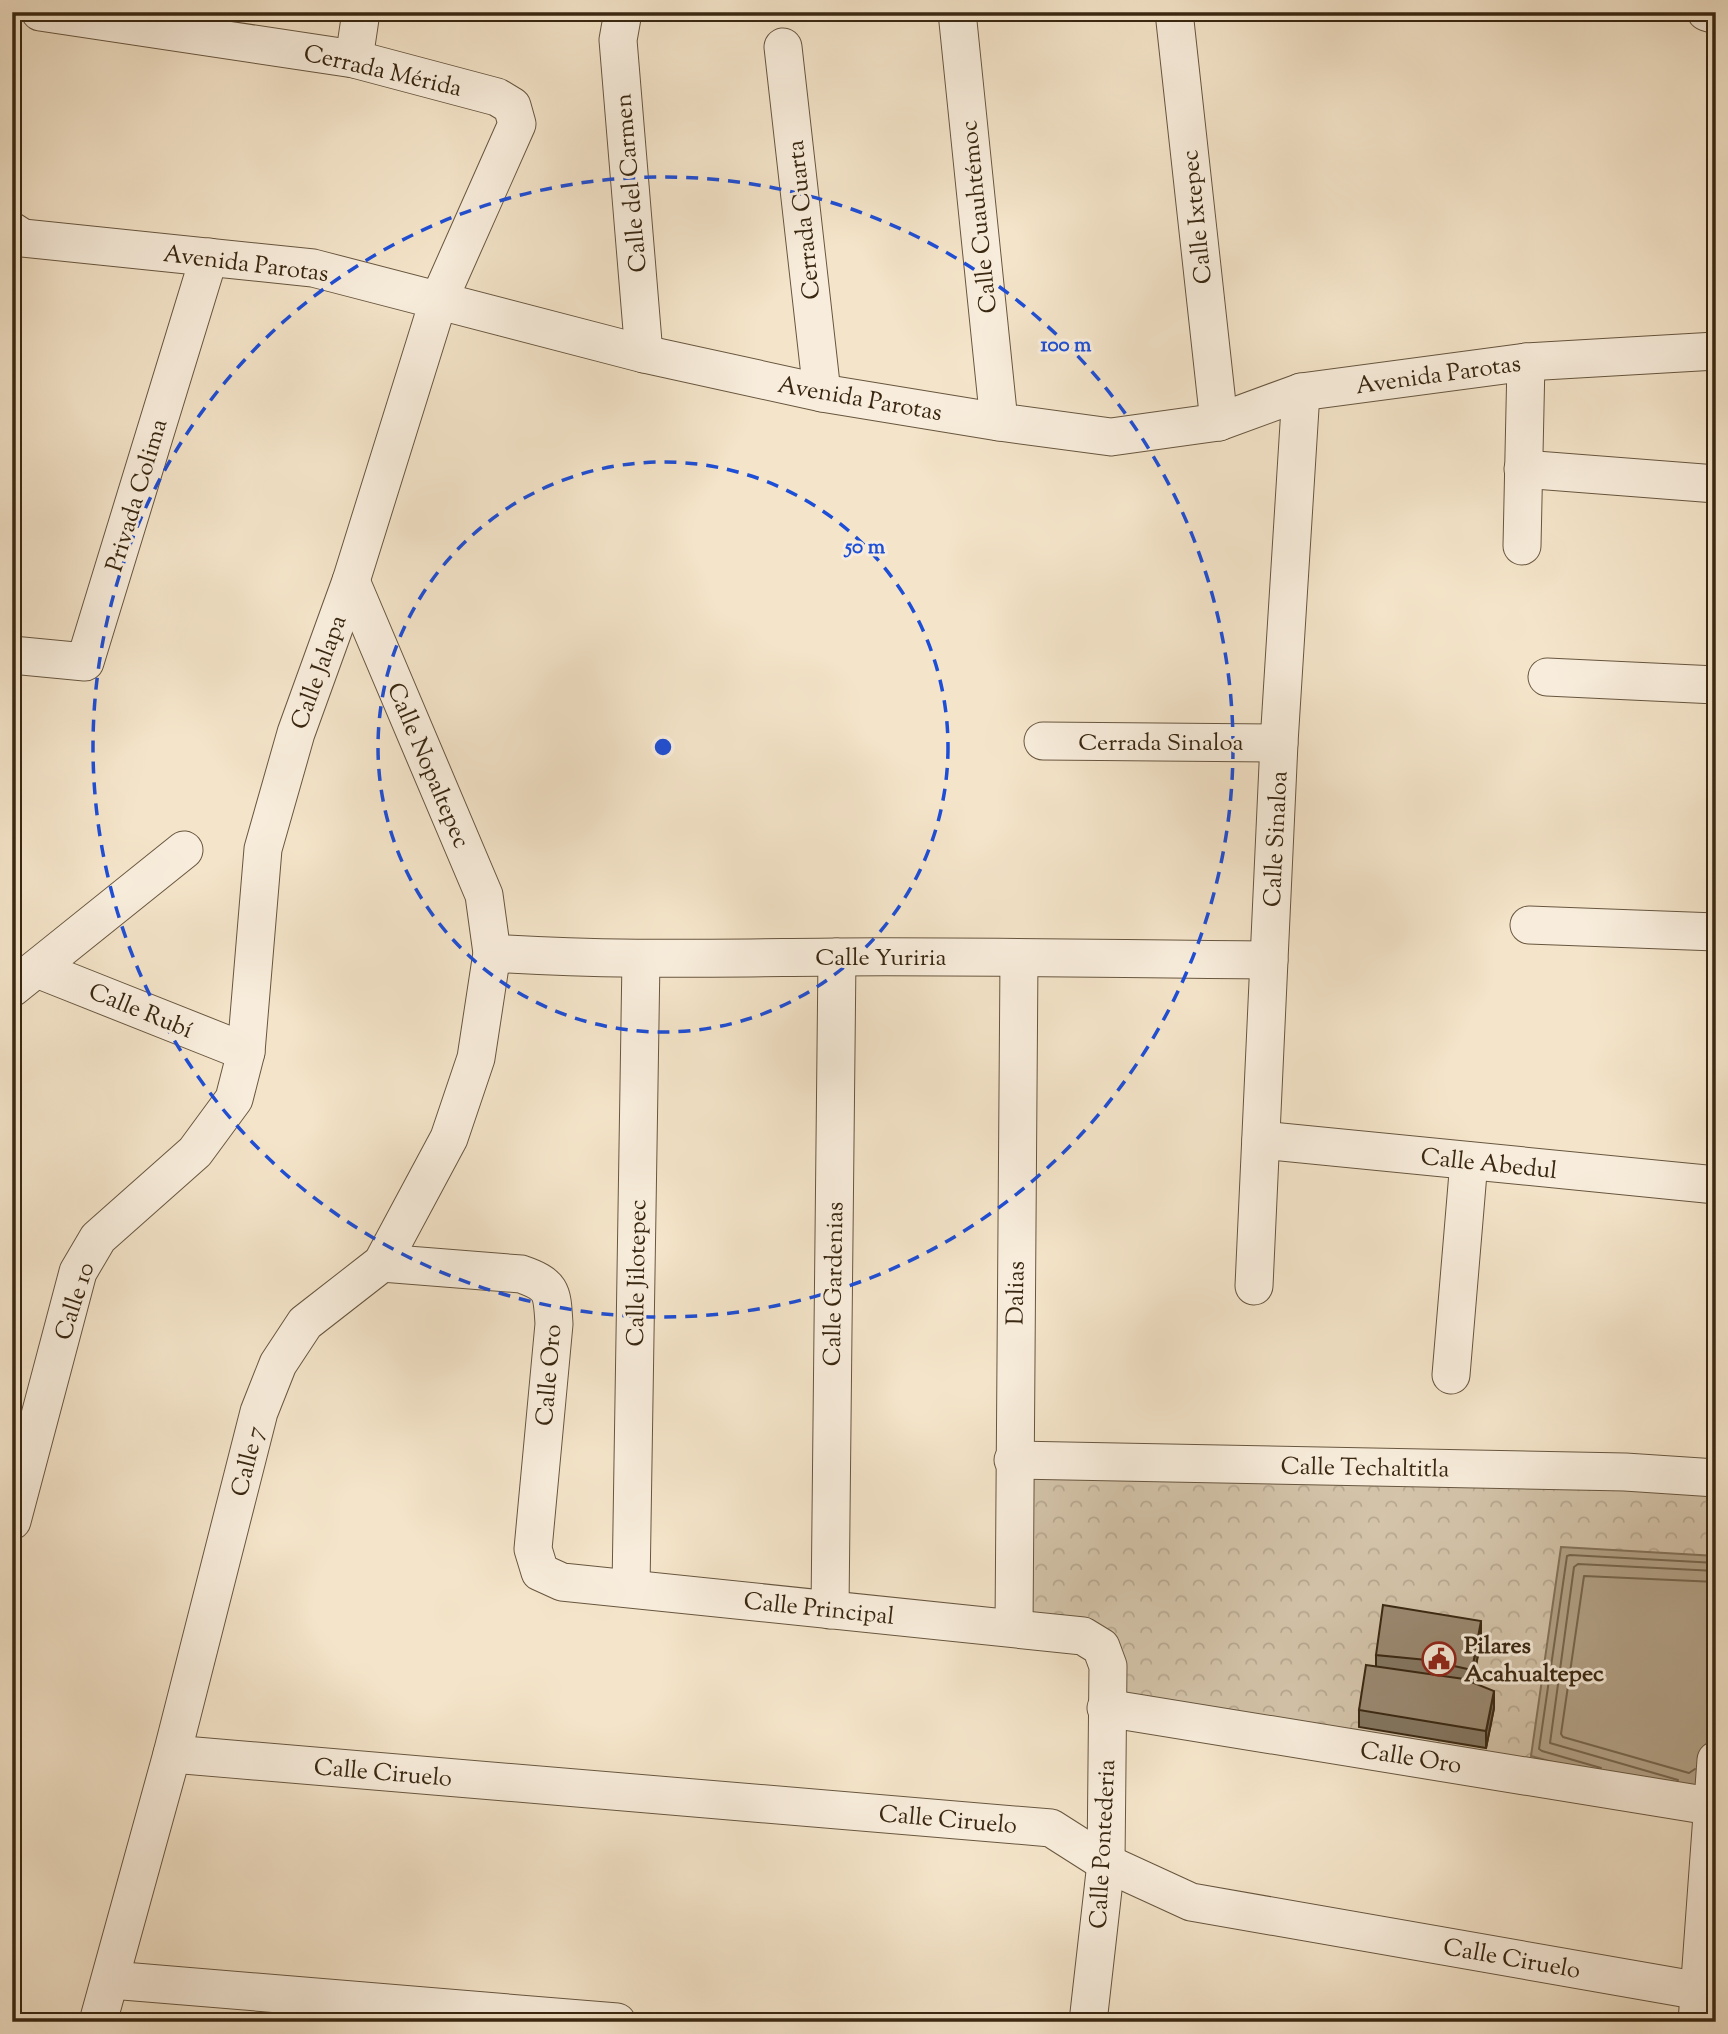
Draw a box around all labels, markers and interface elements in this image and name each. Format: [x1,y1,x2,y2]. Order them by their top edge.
street label: Cerrada Mérida [300,37,465,107]
street label: Calle del Carmen [607,92,657,274]
street label: Calle Cuauhtémoc [953,119,1007,315]
street label: Cerrada Cuarta [780,138,830,301]
street label: Calle Ixtepec [1174,148,1222,286]
street label: Avenida Parotas [161,238,330,292]
text: 100 m [1041,331,1092,361]
street label: Avenida Parotas [1353,348,1523,404]
street label: Avenida Parotas [775,369,945,431]
street label: Privada Colima [99,415,177,576]
text: 50 m [843,533,886,563]
street label: Calle Jalapa [283,611,356,735]
street label: Calle Nopaltepec [377,678,477,854]
street label: Cerrada Sinaloa [1078,727,1244,761]
centre of rings [651,735,675,759]
street label: Calle Sinaloa [1256,770,1298,908]
street label: Calle Yuriria [815,942,947,976]
street label: Calle Rubí [83,976,198,1048]
street label: Calle Abedul [1419,1141,1559,1189]
street label: Calle Jilotepec [620,1199,656,1347]
street label: Calle Gardenias [817,1201,853,1367]
street label: Calle 10 [47,1258,104,1345]
street label: Dalias [999,1261,1035,1325]
street label: Calle Oro [529,1323,571,1428]
street label: Calle 7 [224,1423,274,1500]
street label: Calle Techaltitla [1280,1451,1450,1487]
street label: Calle Principal [742,1585,896,1635]
place label: Pilares Acahualtepec [1464,1630,1604,1692]
public building icon: Pilares Acahualtepec [1420,1640,1458,1678]
street label: Calle Oro [1358,1734,1464,1784]
street label: Calle Ciruelo [312,1751,453,1797]
street label: Calle Pontederia [1083,1758,1125,1930]
street label: Calle Ciruelo [877,1798,1018,1844]
street label: Calle Ciruelo [1440,1931,1583,1989]

